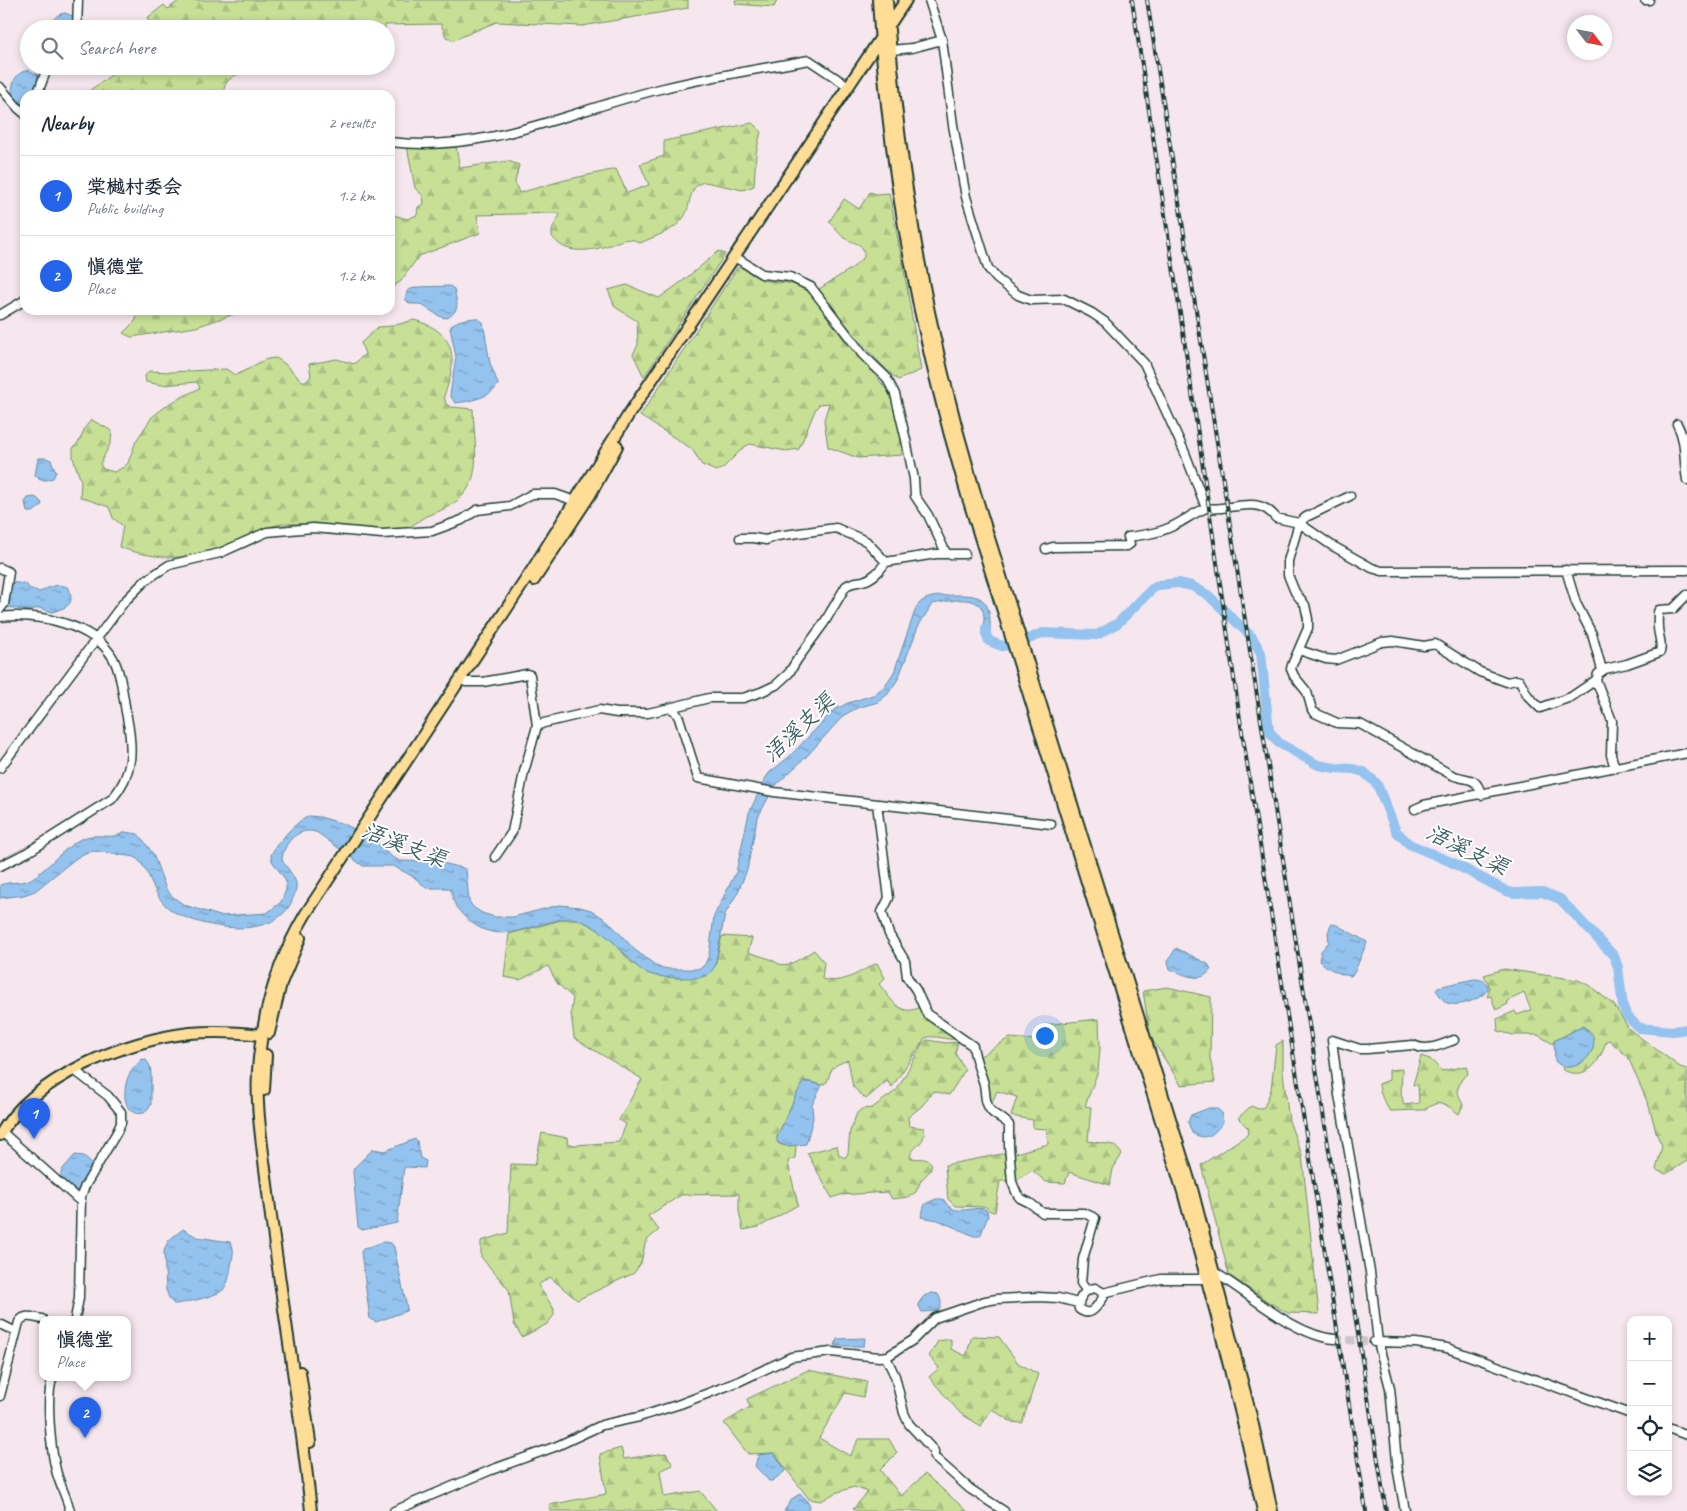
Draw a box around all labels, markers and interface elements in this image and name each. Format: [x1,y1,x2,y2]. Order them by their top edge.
north arrow [1567,15,1612,60]
search box [20,20,395,75]
icon: search [38,34,66,62]
text: Search here [78,36,155,60]
text: Nearby [40,110,93,136]
text: 2 results [328,113,375,133]
text: 棠樾村委会 [87,175,182,199]
text: 1 [52,186,60,206]
text: 1.2 km [338,186,375,206]
text: Public building [87,199,163,219]
text: 慎德堂 [87,255,144,279]
text: 2 [52,266,60,286]
text: 1.2 km [338,266,375,286]
text: Place [87,279,115,299]
water label: 浯溪支渠 [757,686,842,768]
water label: 浯溪支渠 [358,816,452,875]
water label: 浯溪支渠 [1421,818,1514,883]
your location [1032,1023,1058,1049]
pin: 1 [18,1098,50,1139]
popup [39,1316,131,1381]
map controls [1627,1316,1672,1496]
button: + [1627,1316,1672,1361]
text: 慎德堂 [56,1328,114,1352]
text: Place [56,1352,85,1372]
button: − [1627,1361,1672,1406]
pin: 2 [69,1397,101,1438]
button: locate [1627,1406,1672,1451]
button: layers [1627,1451,1672,1496]

